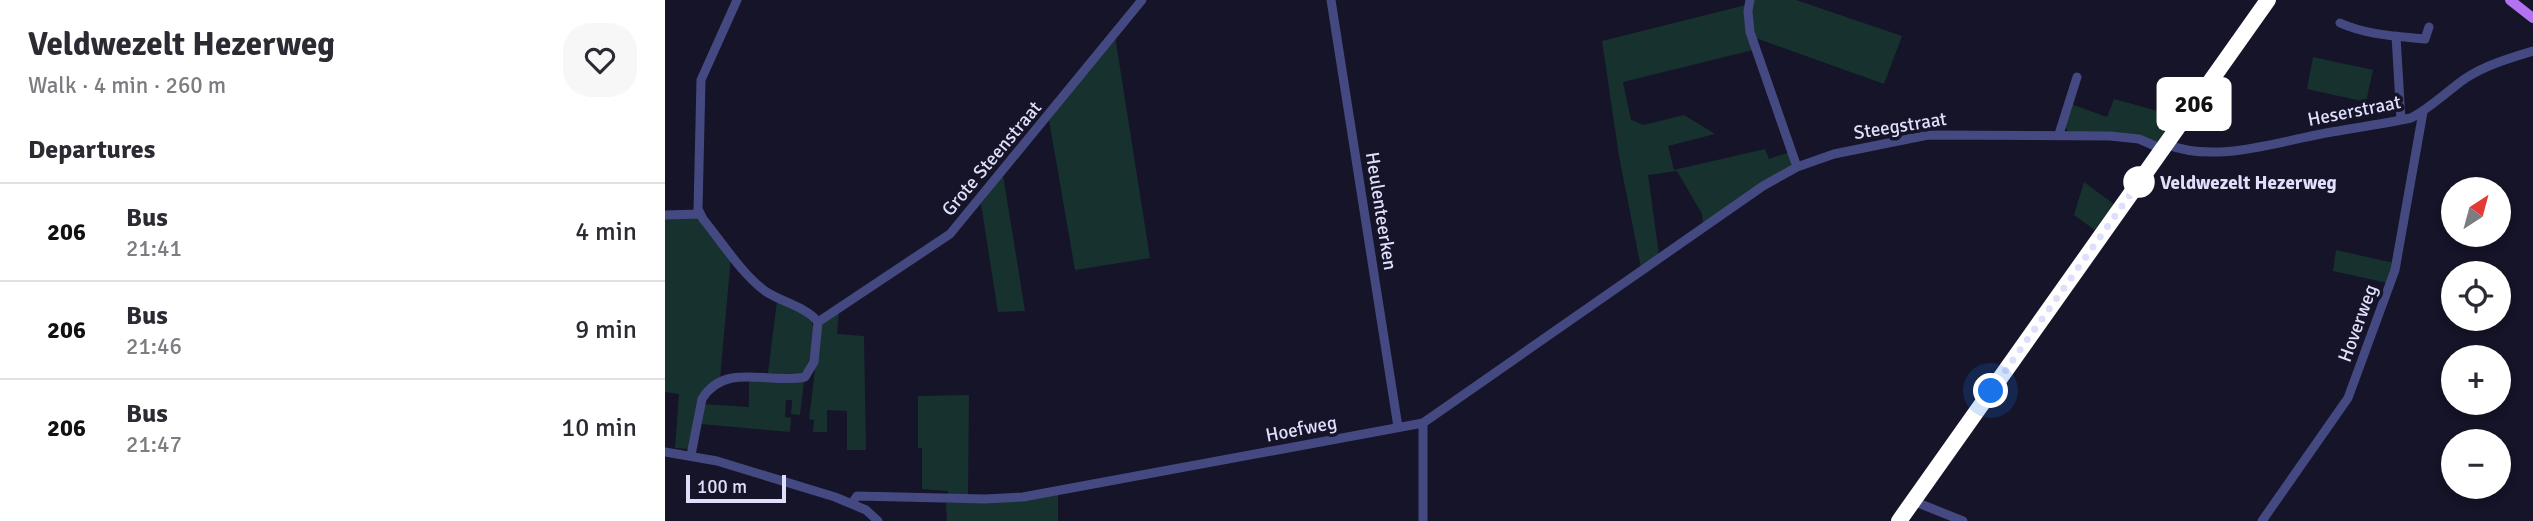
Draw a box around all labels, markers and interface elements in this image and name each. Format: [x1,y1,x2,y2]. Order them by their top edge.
button: heart [563,23,637,97]
text: Veldwezelt Hezerweg [28,24,335,65]
text: Walk · 4 min · 260 m [28,71,226,100]
line badge: 206 [2154,81,2234,127]
text: 206 [2175,89,2213,119]
street label: Heserstraat [2305,90,2403,132]
street label: Grote Steenstraat [937,96,1047,221]
street label: Steegstraat [1852,107,1949,145]
text: Departures [28,134,155,166]
street label: Heulenteerken [1360,150,1402,272]
marker: Veldwezelt Hezerweg [2124,167,2154,197]
place label: Veldwezelt Hezerweg [2160,171,2337,195]
north arrow [2441,177,2511,247]
map controls [2441,177,2511,499]
text: Bus [126,202,168,234]
text: 4 min [575,216,637,248]
text: 206 [47,217,86,247]
text: 21:41 [126,234,182,263]
button: locate [2441,261,2511,331]
street label: Hoverweg [2333,281,2383,365]
text: Bus [126,300,168,332]
text: 9 min [575,314,637,346]
text: 206 [47,315,86,345]
text: 21:46 [126,332,182,361]
button: + [2441,345,2511,415]
your location [1973,373,2008,408]
text: Bus [126,398,168,430]
street label: Hoefweg [1263,410,1339,448]
text: 10 min [561,412,637,444]
text: 206 [47,413,86,443]
button: − [2441,429,2511,499]
text: 21:47 [126,430,182,459]
scale bar [686,472,786,504]
text: 100 m [697,475,747,499]

